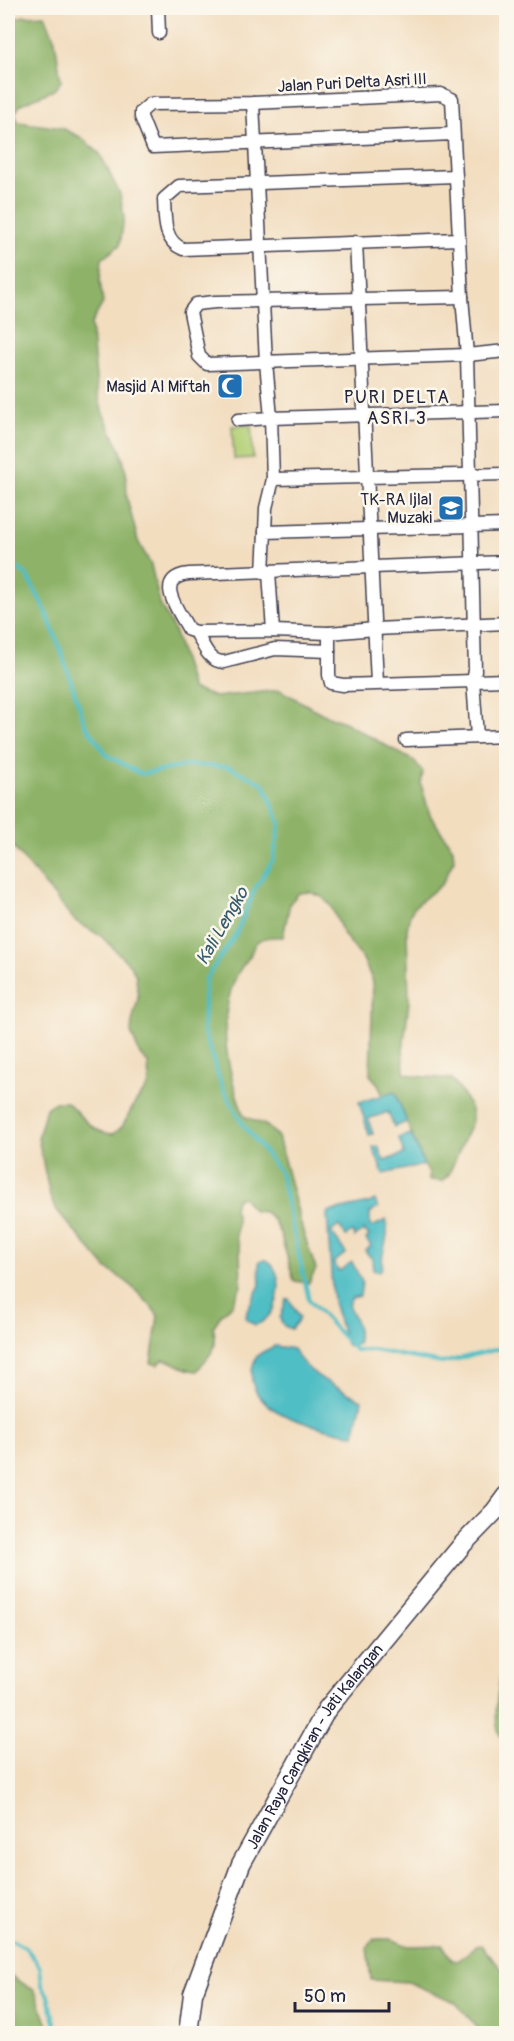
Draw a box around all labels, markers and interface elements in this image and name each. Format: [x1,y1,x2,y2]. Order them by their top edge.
street label: Jalan Puri Delta Asri III [277,69,427,97]
mosque icon: Masjid Al Miftah [215,371,245,401]
place label: Masjid Al Miftah [106,377,210,397]
district label: PURI DELTA ASRI 3 [344,386,450,430]
place label: TK-RA Ijlal Muzaki [360,490,432,528]
school or university icon: TK-RA Ijlal Muzaki [436,493,466,523]
water label: Kali Lengko [191,882,254,969]
street label: Jalan Raya Cangkiran - Jati Kalangan [242,1640,388,1853]
scale bar [295,1975,390,2013]
text: 50 m [304,1985,346,2008]

